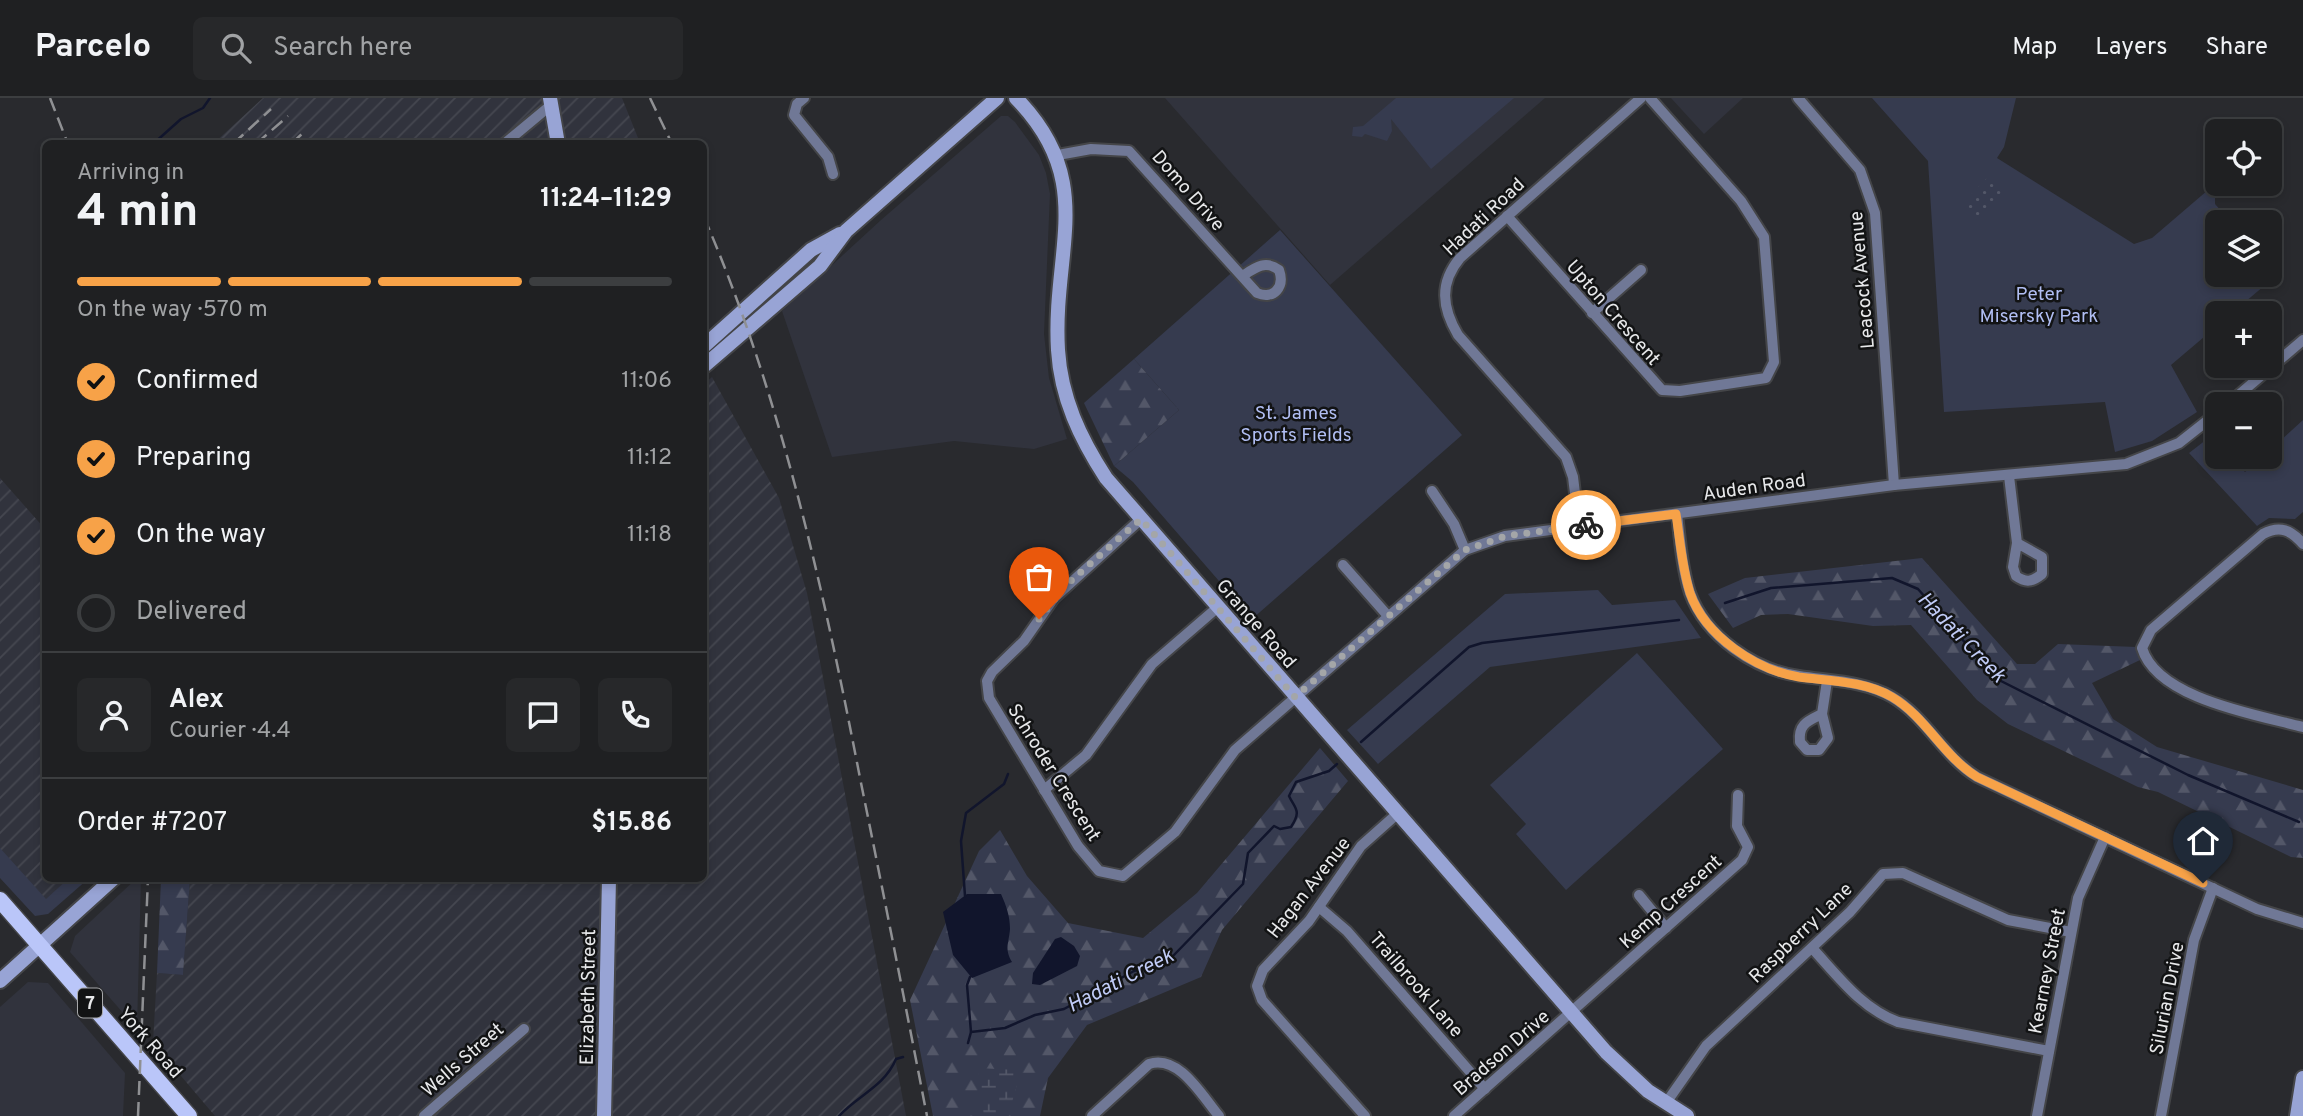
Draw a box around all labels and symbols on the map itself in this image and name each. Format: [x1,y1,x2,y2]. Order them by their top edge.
street label: Domo Drive [1146,146,1229,237]
street label: Hadati Road [1438,173,1530,262]
street label: Leacock Avenue [1845,210,1881,350]
street label: Upton Crescent [1560,256,1665,371]
park label: Peter Misersky Park [1980,283,2098,329]
park label: St. James Sports Fields [1240,402,1352,448]
street label: Auden Road [1701,469,1807,507]
courier [1551,490,1621,560]
pin [1009,547,1069,619]
street label: Grange Road [1210,575,1301,674]
water label: Hadati Creek [1911,587,2011,689]
street label: Schroder Crescent [1001,700,1105,846]
pin [2173,811,2233,883]
street label: Hagan Avenue [1263,833,1357,944]
street label: Kemp Crescent [1615,850,1728,955]
street label: Raspberry Lane [1745,878,1858,989]
street label: Kearney Street [2024,907,2072,1036]
street label: Trailbrook Lane [1363,928,1468,1043]
street label: Elizabeth Street [576,929,602,1065]
street label: Silurian Drive [2145,940,2191,1057]
water label: Hadati Creek [1063,943,1179,1020]
road number: 7 [78,988,102,1018]
street label: York Road [112,1003,187,1084]
street label: Bradson Drive [1449,1005,1555,1102]
street label: Wells Street [417,1018,509,1103]

